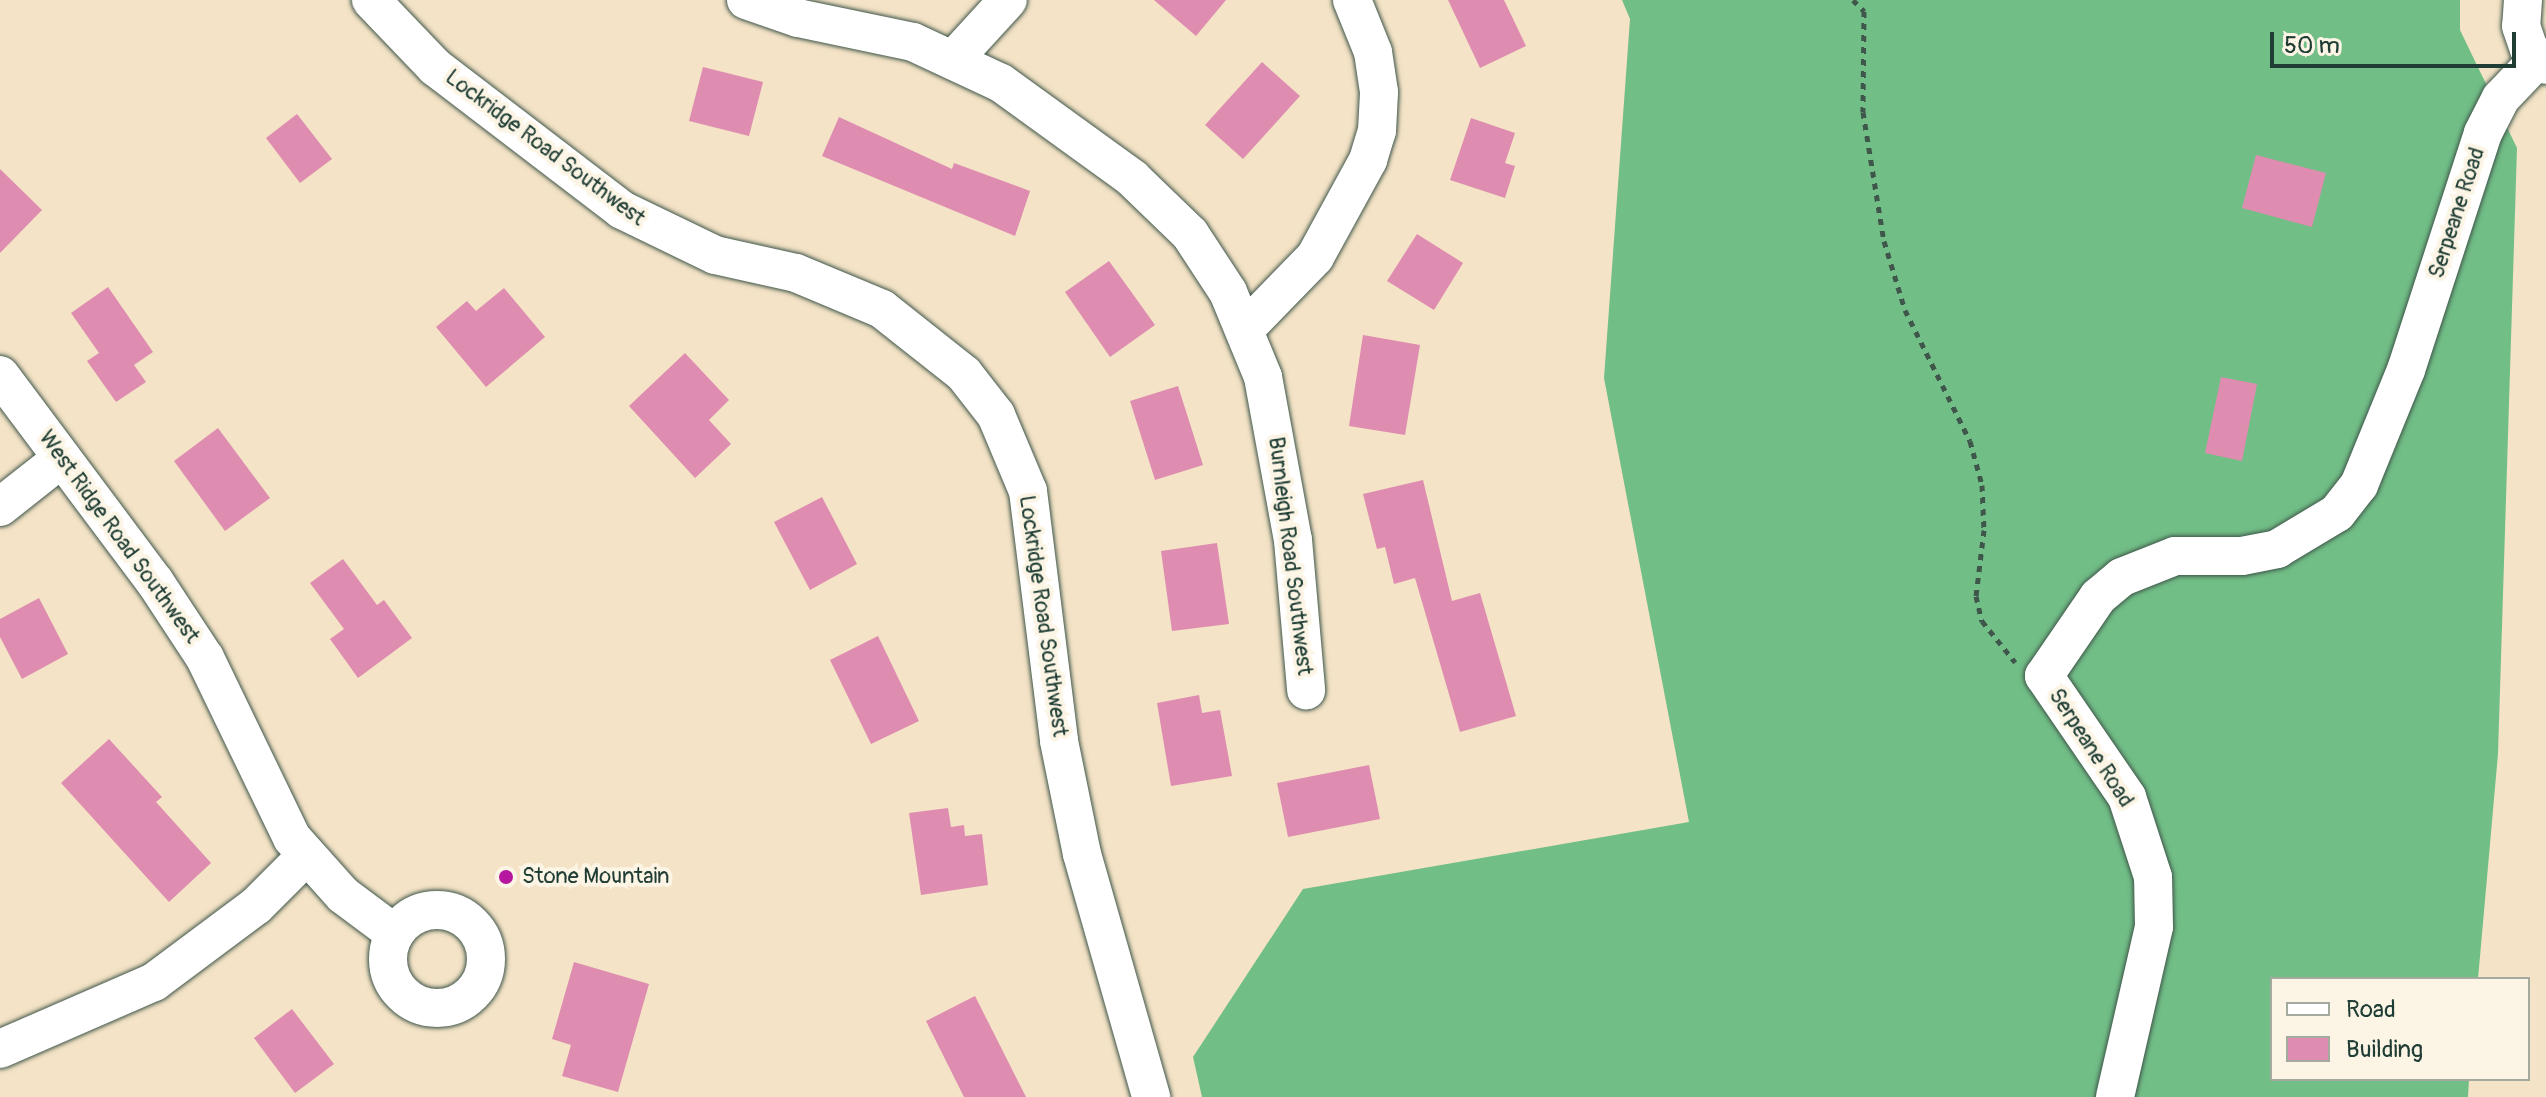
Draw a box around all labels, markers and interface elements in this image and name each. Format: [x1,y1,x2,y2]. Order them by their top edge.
scale bar [2274,16,2520,66]
text: 50 m [2284,31,2340,60]
street label: Lockridge Road Southwest [440,64,650,232]
street label: Serpeane Road [2423,144,2491,282]
street label: West Ridge Road Southwest [33,425,205,649]
street label: Burnleigh Road Southwest [1262,435,1318,677]
street label: Lockridge Road Southwest [1013,494,1073,738]
street label: Serpeane Road [2043,684,2139,812]
place label: Stone Mountain [522,864,670,890]
marker: Stone Mountain [497,868,515,886]
legend [2270,977,2530,1081]
text: Road [2346,995,2396,1024]
text: Building [2346,1035,2423,1064]

